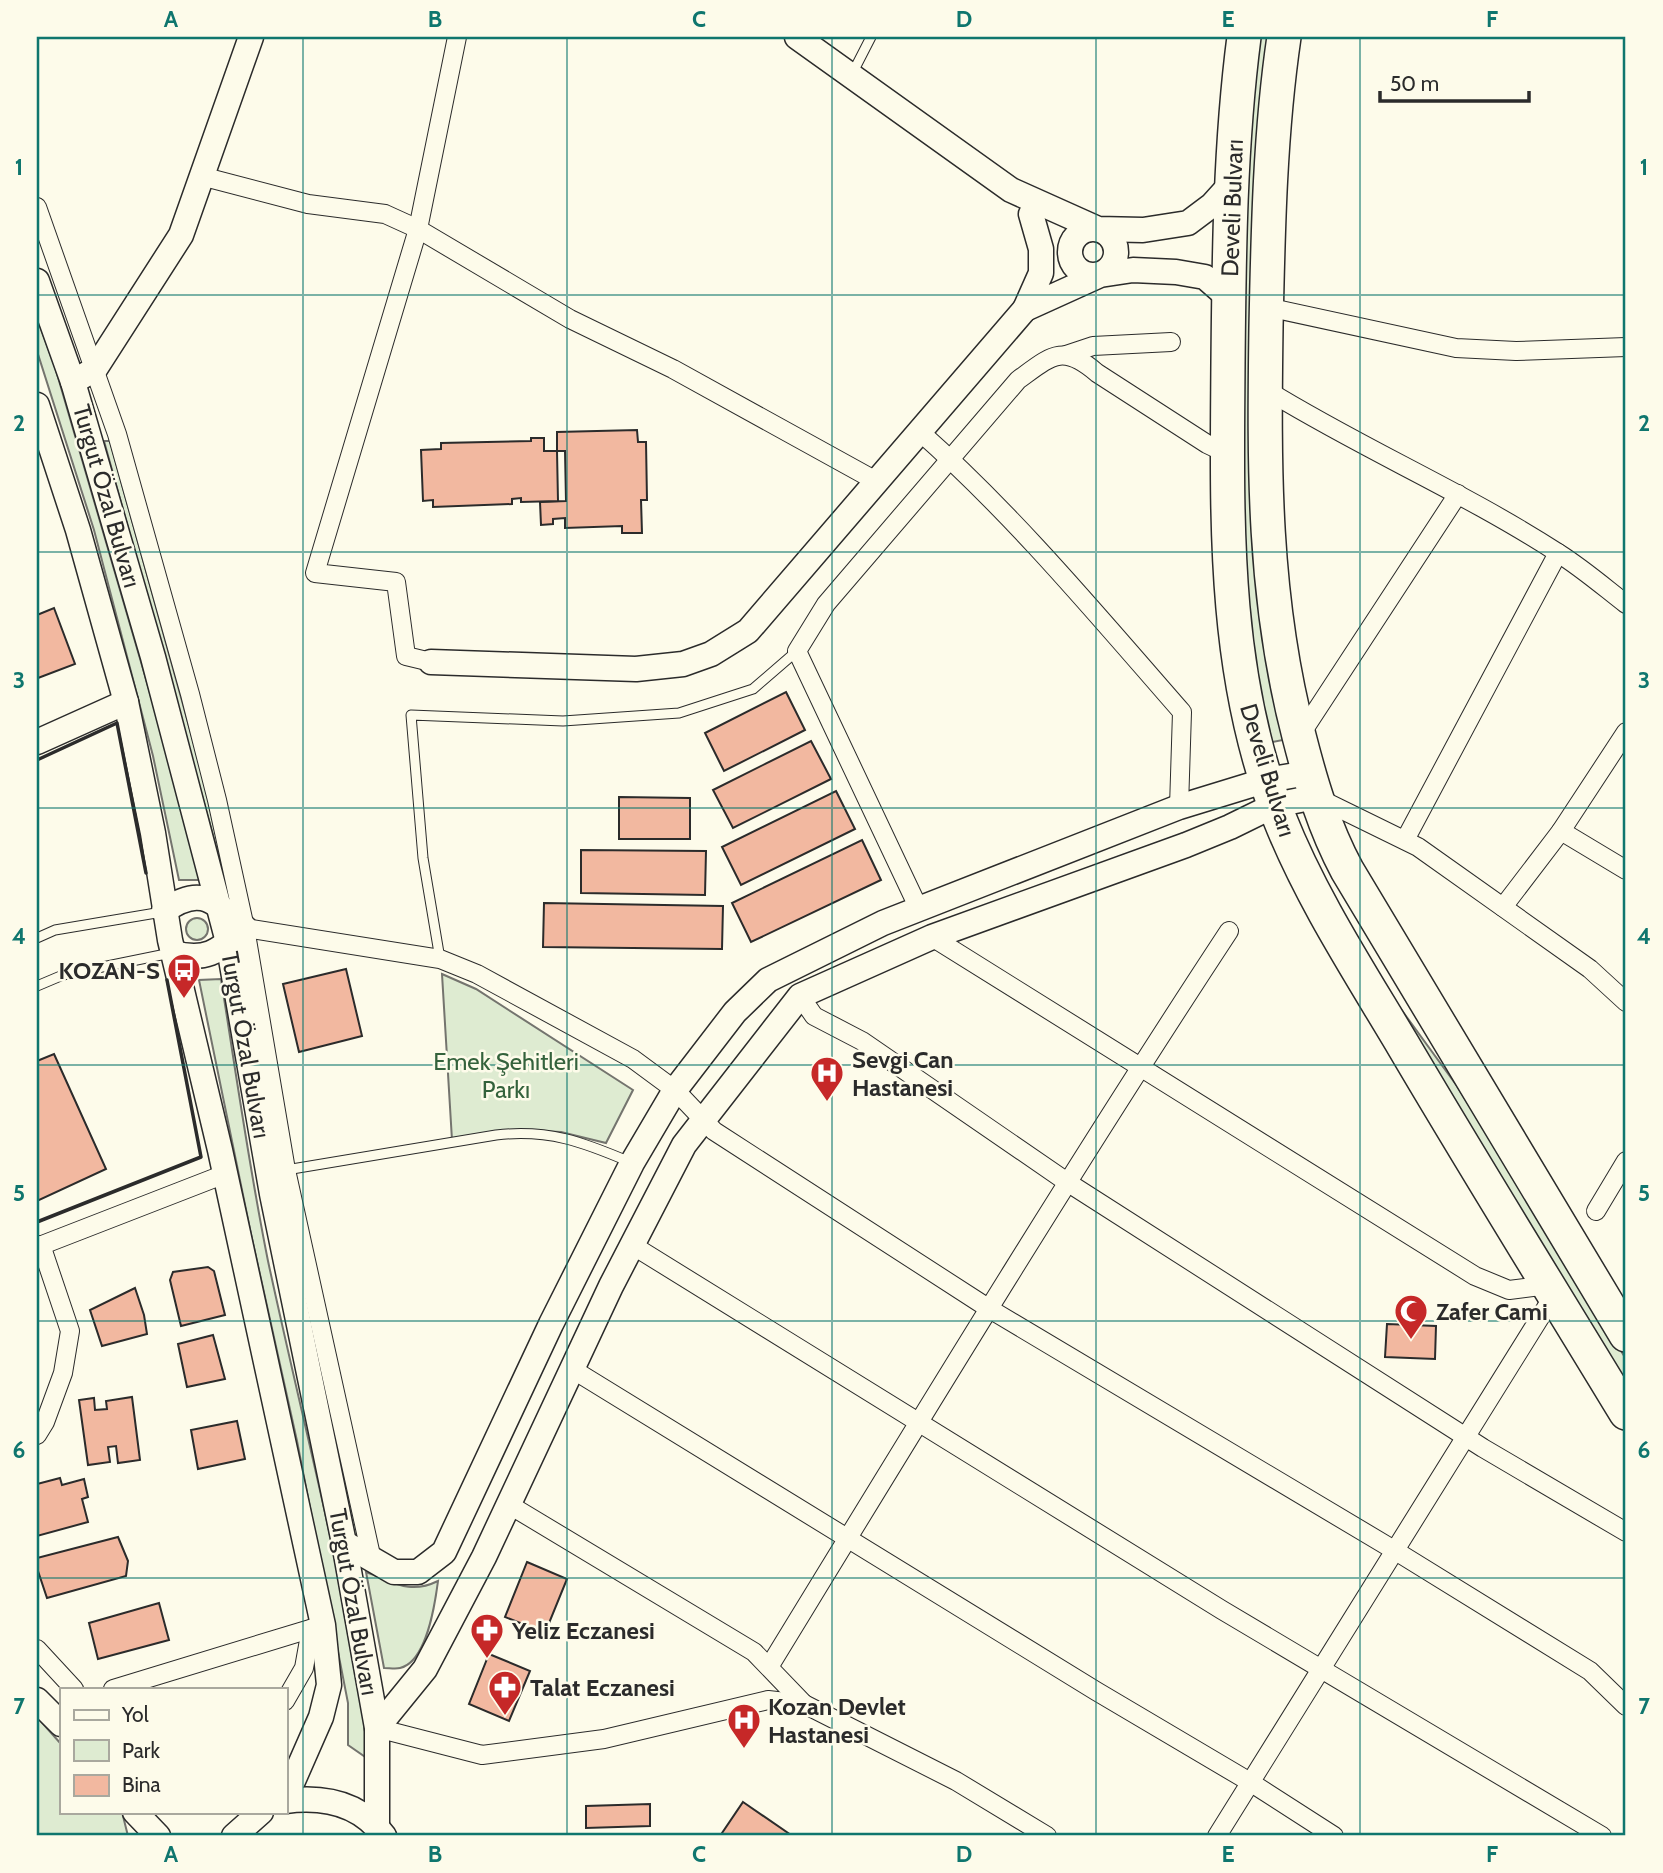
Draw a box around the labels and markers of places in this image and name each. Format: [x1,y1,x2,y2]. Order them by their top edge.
bus stop icon: KOZAN-S [165,951,203,1000]
place label: KOZAN-S [59,956,160,985]
place label: Sevgi Can Hastanesi [852,1045,953,1102]
hospital icon: Sevgi Can Hastanesi [808,1054,846,1103]
mosque icon: Zafer Cami [1392,1292,1430,1341]
place label: Zafer Cami [1436,1297,1548,1326]
pharmacy icon: Yeliz Eczanesi [468,1611,506,1660]
place label: Yeliz Eczanesi [511,1616,655,1645]
pharmacy icon: Talat Eczanesi [486,1668,524,1717]
place label: Talat Eczanesi [530,1673,675,1702]
place label: Kozan Devlet Hastanesi [768,1692,906,1749]
hospital icon: Kozan Devlet Hastanesi [725,1701,763,1750]

